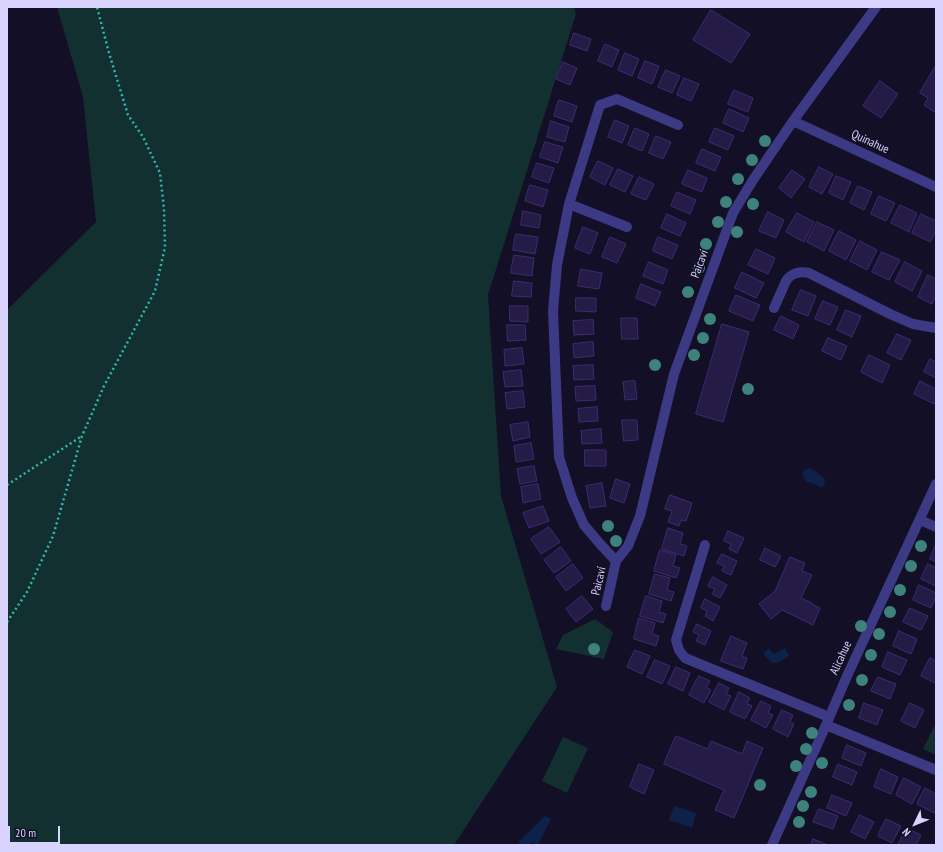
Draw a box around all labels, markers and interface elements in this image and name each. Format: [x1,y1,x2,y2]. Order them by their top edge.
street label: Quinahue [849,127,891,157]
street label: Paicaví [688,248,712,280]
street label: Paicaví [589,565,609,597]
street label: Alicahue [827,639,855,677]
north arrow [895,804,935,844]
scale bar [10,818,62,844]
text: 20 m [15,825,36,840]
text: N [899,825,913,839]

